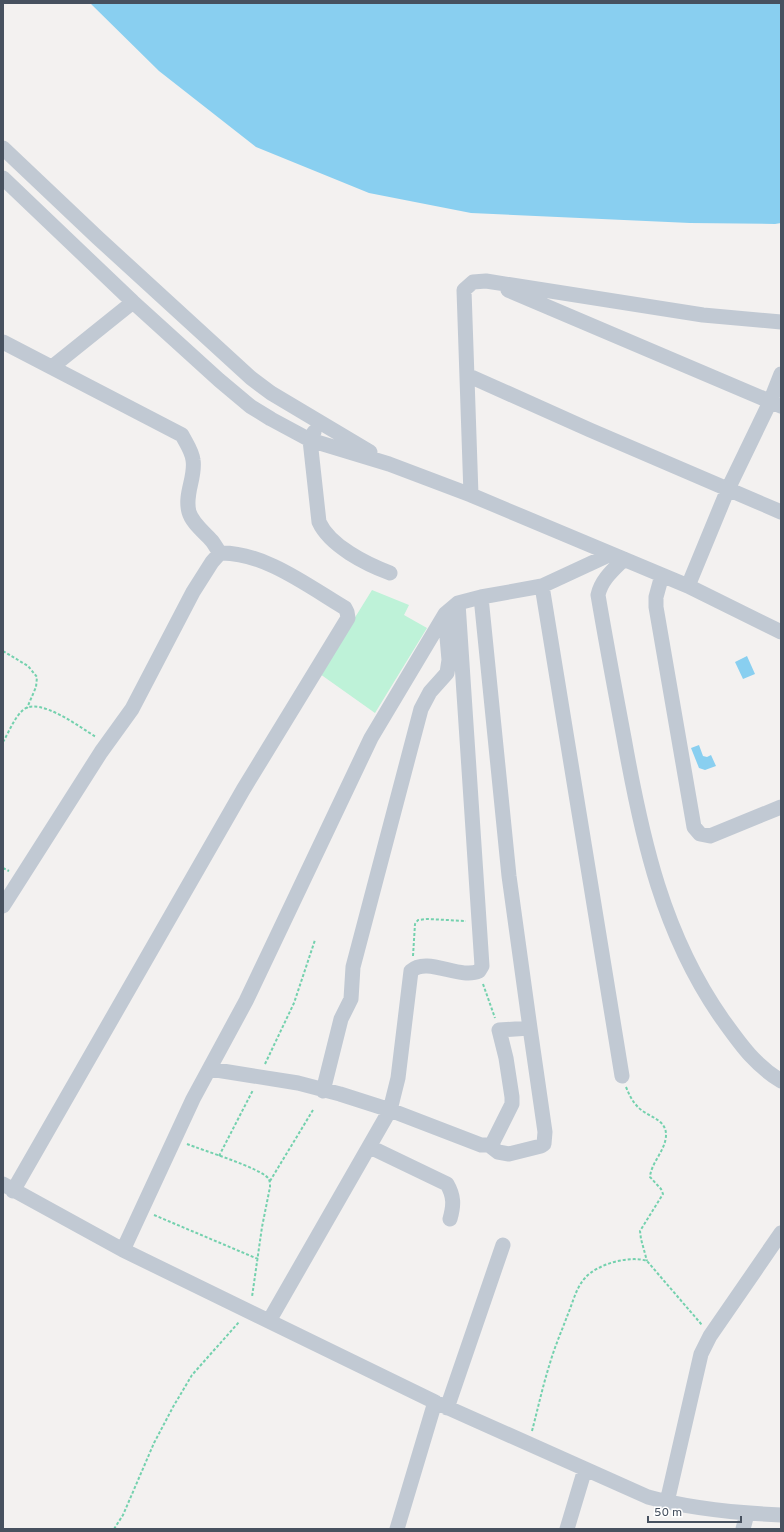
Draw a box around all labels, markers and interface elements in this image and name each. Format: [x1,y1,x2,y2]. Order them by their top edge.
scale bar [648,1498,741,1524]
text: 50 m [654,1505,682,1521]

